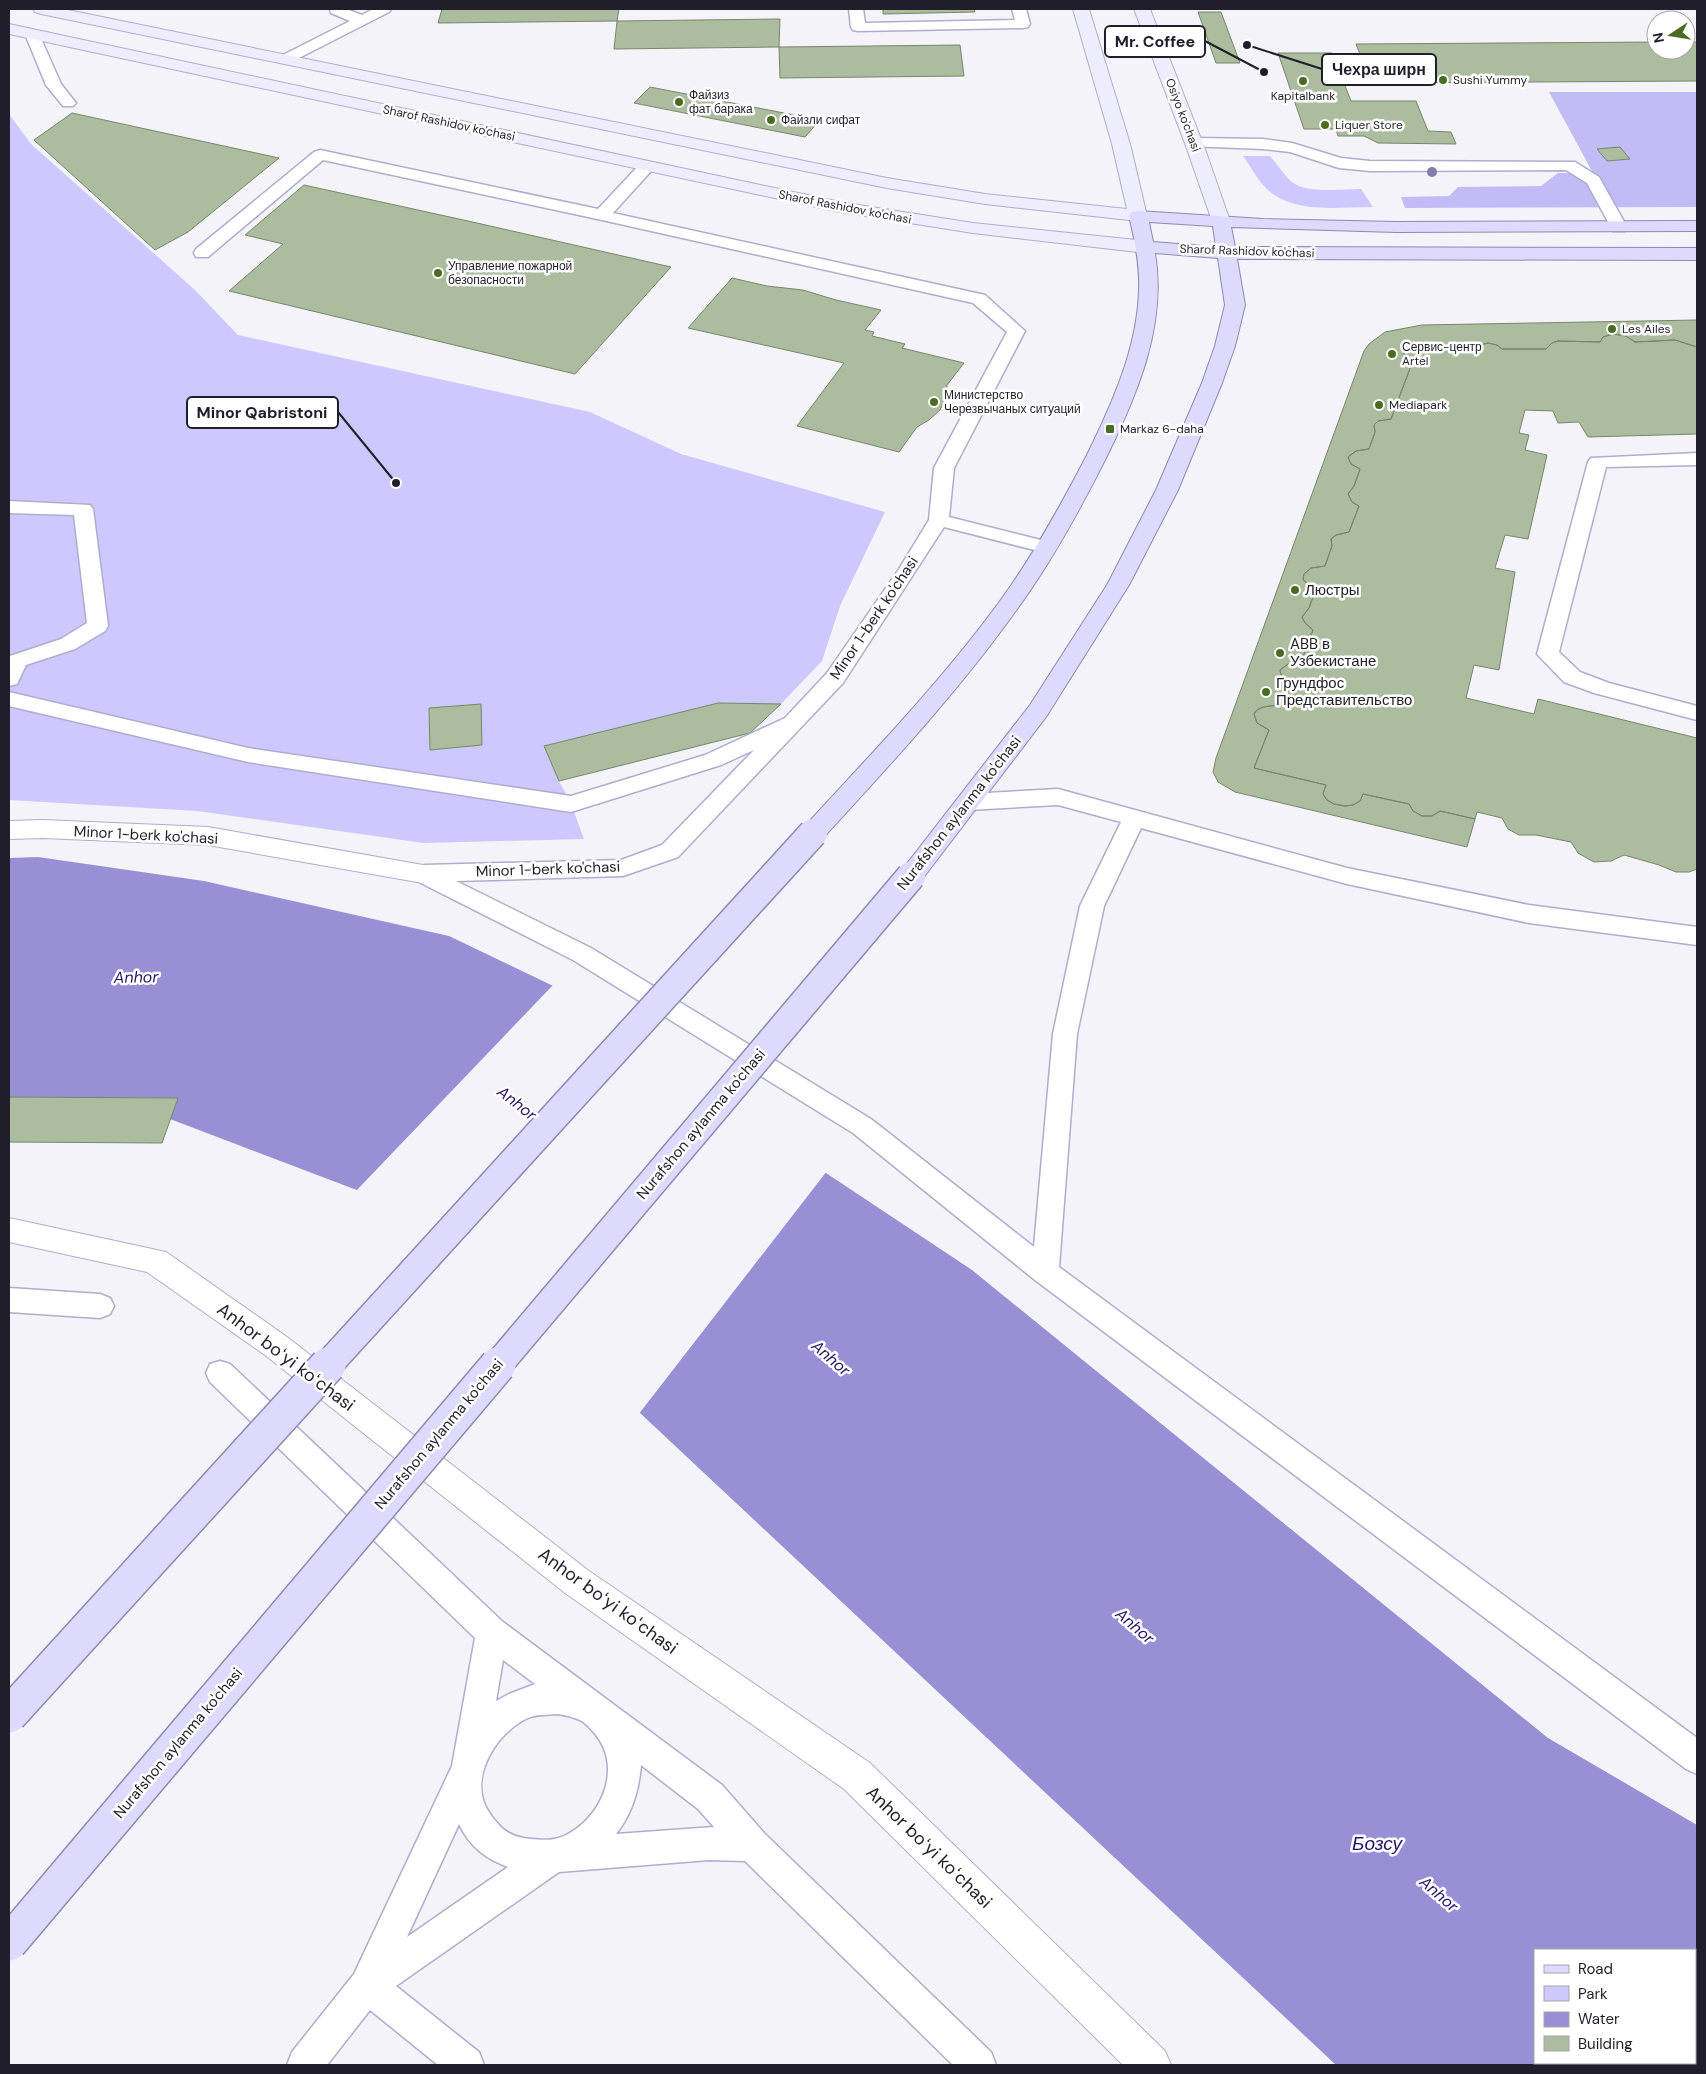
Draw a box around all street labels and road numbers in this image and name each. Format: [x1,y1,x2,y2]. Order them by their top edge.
street label: Osiyo ko'chasi [1162,76,1204,154]
street label: Sharof Rashidov ko'chasi [381,101,517,145]
street label: Sharof Rashidov ko'chasi [777,186,913,228]
street label: Sharof Rashidov ko'chasi [1179,241,1315,261]
street label: Minor 1-berk ko'chasi [825,552,923,684]
street label: Nurafshon aylanma ko'chasi [892,732,1026,894]
street label: Minor 1-berk ko'chasi [73,821,219,849]
street label: Minor 1-berk ko'chasi [475,856,621,882]
street label: Nurafshon aylanma ko'chasi [632,1045,770,1203]
street label: Anhor boʻyi koʻchasi [212,1297,360,1417]
street label: Nurafshon aylanma ko'chasi [370,1355,508,1513]
street label: Anhor boʻyi koʻchasi [534,1542,682,1660]
street label: Nurafshon aylanma ko'chasi [109,1664,247,1822]
street label: Anhor boʻyi koʻchasi [861,1780,997,1914]

